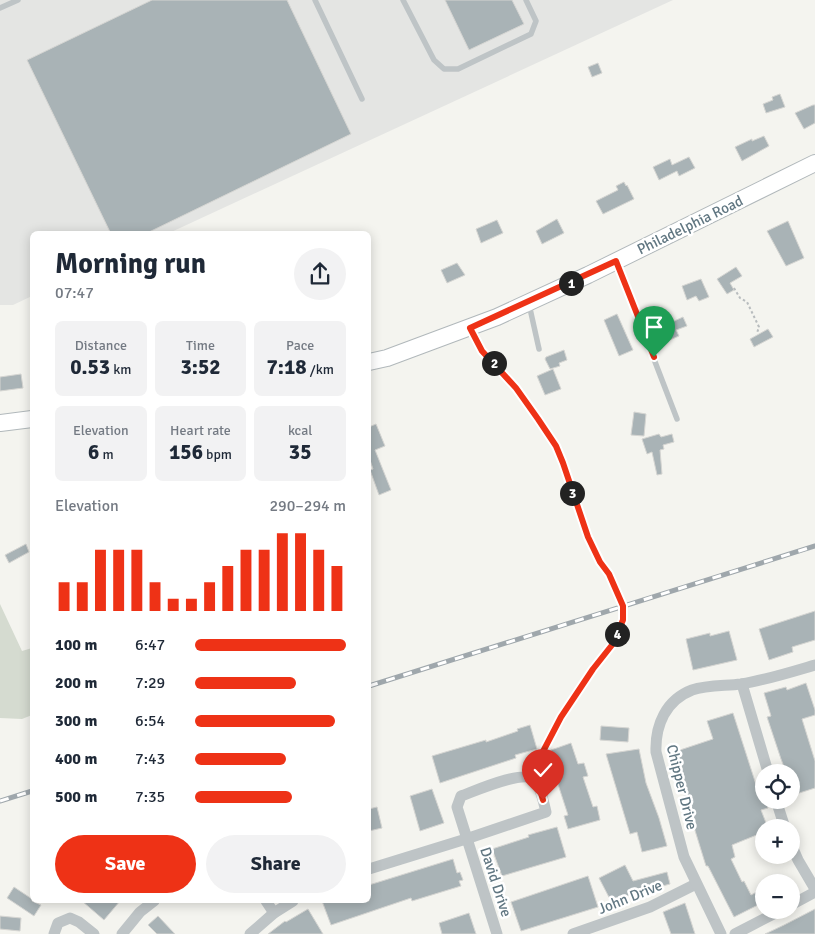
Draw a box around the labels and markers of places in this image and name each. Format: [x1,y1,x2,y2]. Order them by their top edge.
pin: 1 [558,270,584,296]
pin [633,306,675,357]
pin: 2 [482,350,506,376]
pin: 3 [560,480,584,506]
pin: 4 [604,622,630,646]
pin [522,749,564,800]

